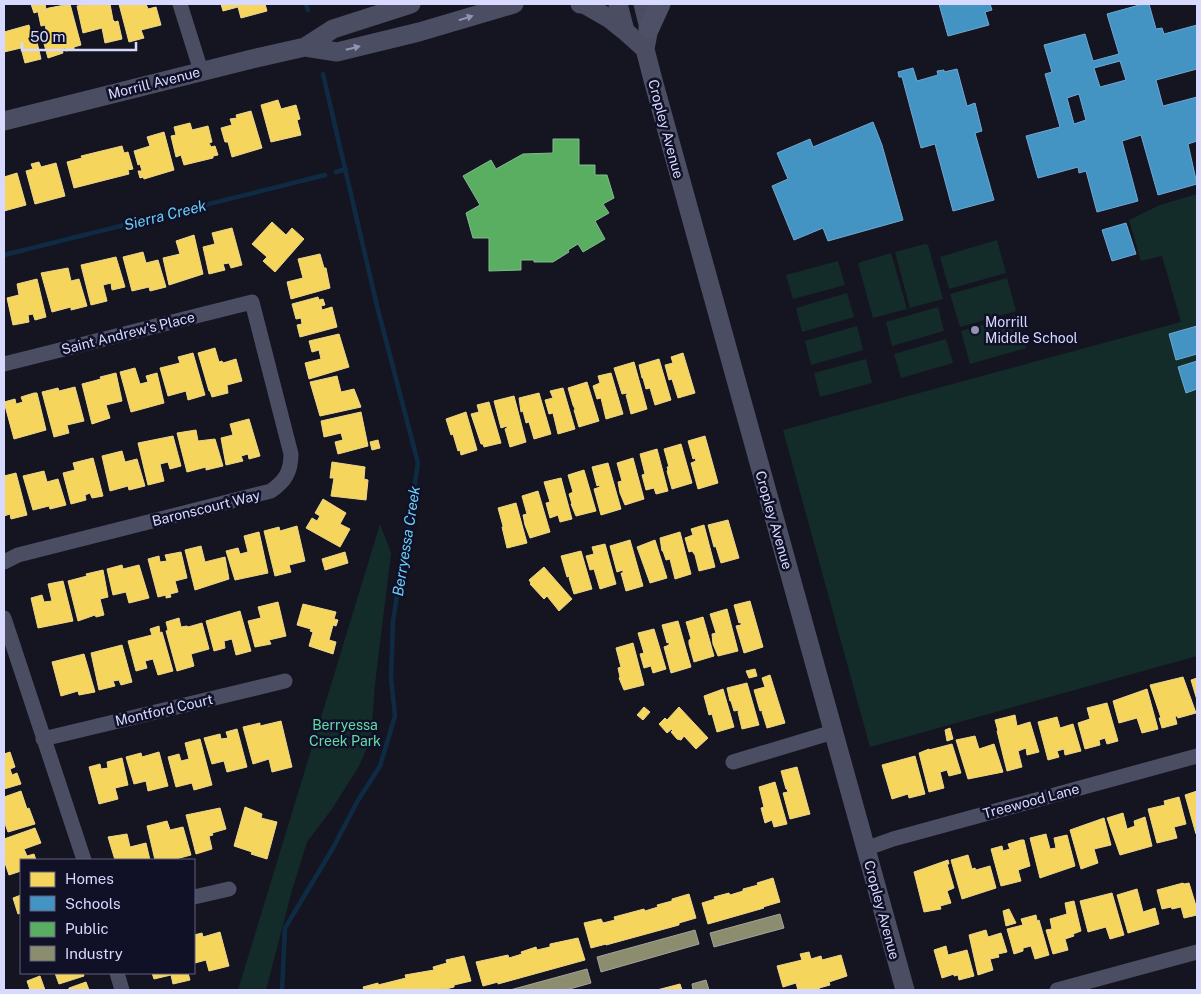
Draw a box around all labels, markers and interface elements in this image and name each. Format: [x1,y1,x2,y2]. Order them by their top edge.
one-way arrow [459,13,474,21]
scale bar [22,20,136,52]
text: 50 m [30,28,65,45]
one-way arrow [346,44,361,52]
street label: Morrill Avenue [106,64,202,102]
street label: Cropley Avenue [645,78,687,180]
water label: Sierra Creek [122,196,209,233]
street label: Saint Andrew's Place [60,309,197,357]
place label: Morrill Middle School [985,314,1078,346]
marker: Morrill Middle School [969,324,981,336]
street label: Cropley Avenue [752,469,796,571]
water label: Berryessa Creek [389,484,423,597]
street label: Baronscourt Way [150,487,262,529]
street label: Montford Court [114,691,214,729]
park label: Berryessa Creek Park [309,717,381,749]
street label: Treewood Lane [981,780,1081,822]
legend [20,859,195,974]
street label: Cropley Avenue [861,859,903,961]
text: Homes [65,870,114,887]
text: Schools [65,895,121,912]
text: Public [65,920,109,937]
text: Industry [65,945,123,962]

